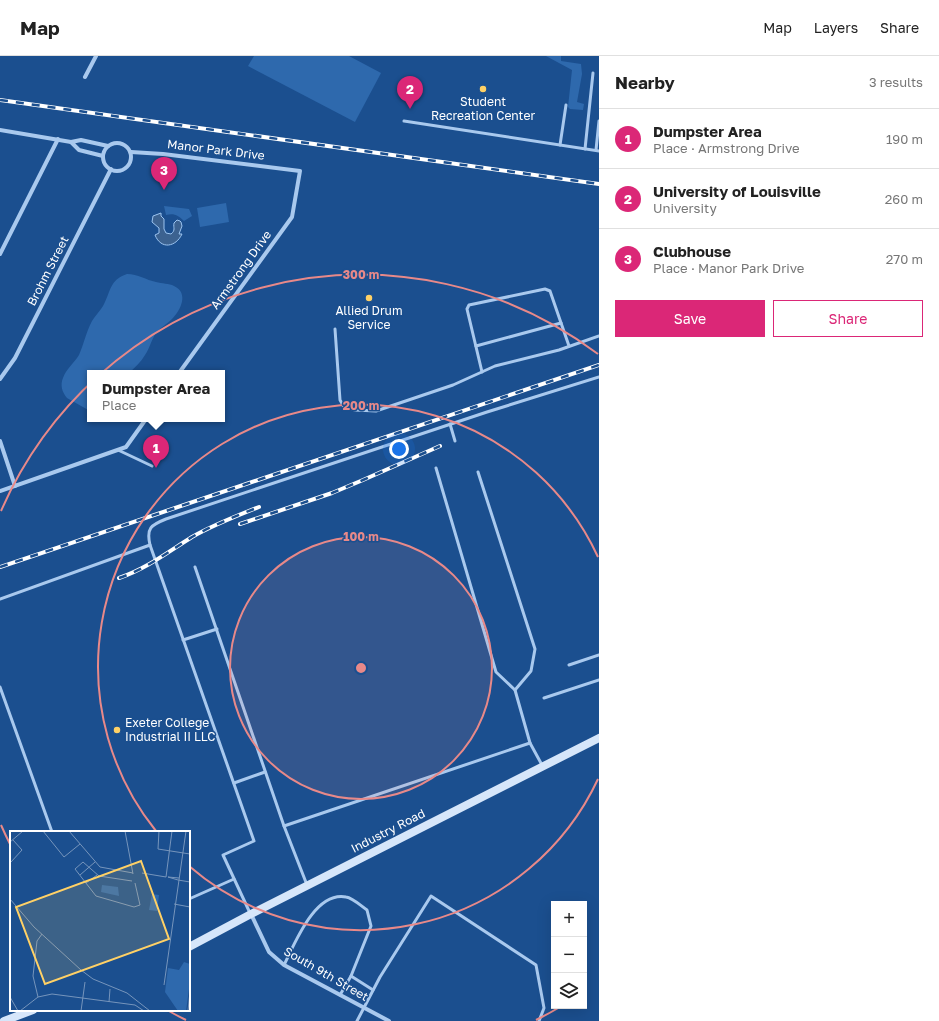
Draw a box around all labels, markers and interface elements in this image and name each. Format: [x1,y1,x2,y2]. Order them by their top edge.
text: Map [20,16,60,39]
text: Map [763,19,792,36]
text: Layers [814,19,858,36]
text: Share [880,19,919,36]
text: Nearby [615,72,675,93]
text: 3 results [869,74,923,90]
pin: 2 [397,76,423,109]
marker: Student Recreation Center [478,84,488,94]
place label: Student Recreation Center [431,94,535,123]
text: Dumpster Area [653,122,762,140]
text: 1 [625,131,631,147]
text: 190 m [886,131,923,147]
street label: Manor Park Drive [166,136,266,163]
text: Place · Armstrong Drive [653,140,800,156]
pin: 3 [151,157,177,190]
text: University of Louisville [653,182,821,200]
text: 2 [624,191,632,207]
text: 260 m [885,191,923,207]
text: University [653,200,717,216]
street label: Armstrong Drive [207,227,274,312]
street label: Brohm Street [24,233,72,308]
text: Clubhouse [653,242,731,260]
text: 3 [624,251,632,267]
text: 270 m [886,251,923,267]
text: Place · Manor Park Drive [653,260,804,276]
text: 300 m [343,267,379,282]
marker: Allied Drum Service [364,293,374,303]
button: Save [615,300,765,337]
button: Share [773,300,923,337]
place label: Allied Drum Service [336,303,403,332]
popup [87,370,225,422]
text: Dumpster Area [102,379,210,397]
text: Place [102,397,136,413]
text: 200 m [343,398,379,413]
pin: 1 [143,435,169,468]
your location [389,439,409,459]
text: 100 m [343,529,379,544]
centre of rings [354,661,368,675]
place label: Exeter College Industrial II LLC [125,715,215,744]
marker: Exeter College Industrial II LLC [112,725,122,735]
street label: Industry Road [348,805,427,856]
inset map [10,831,190,1011]
map controls [551,901,587,1009]
button: + [551,901,587,937]
button: − [551,937,587,973]
street label: South 9th Street [281,943,371,1004]
button: layers [551,973,587,1009]

